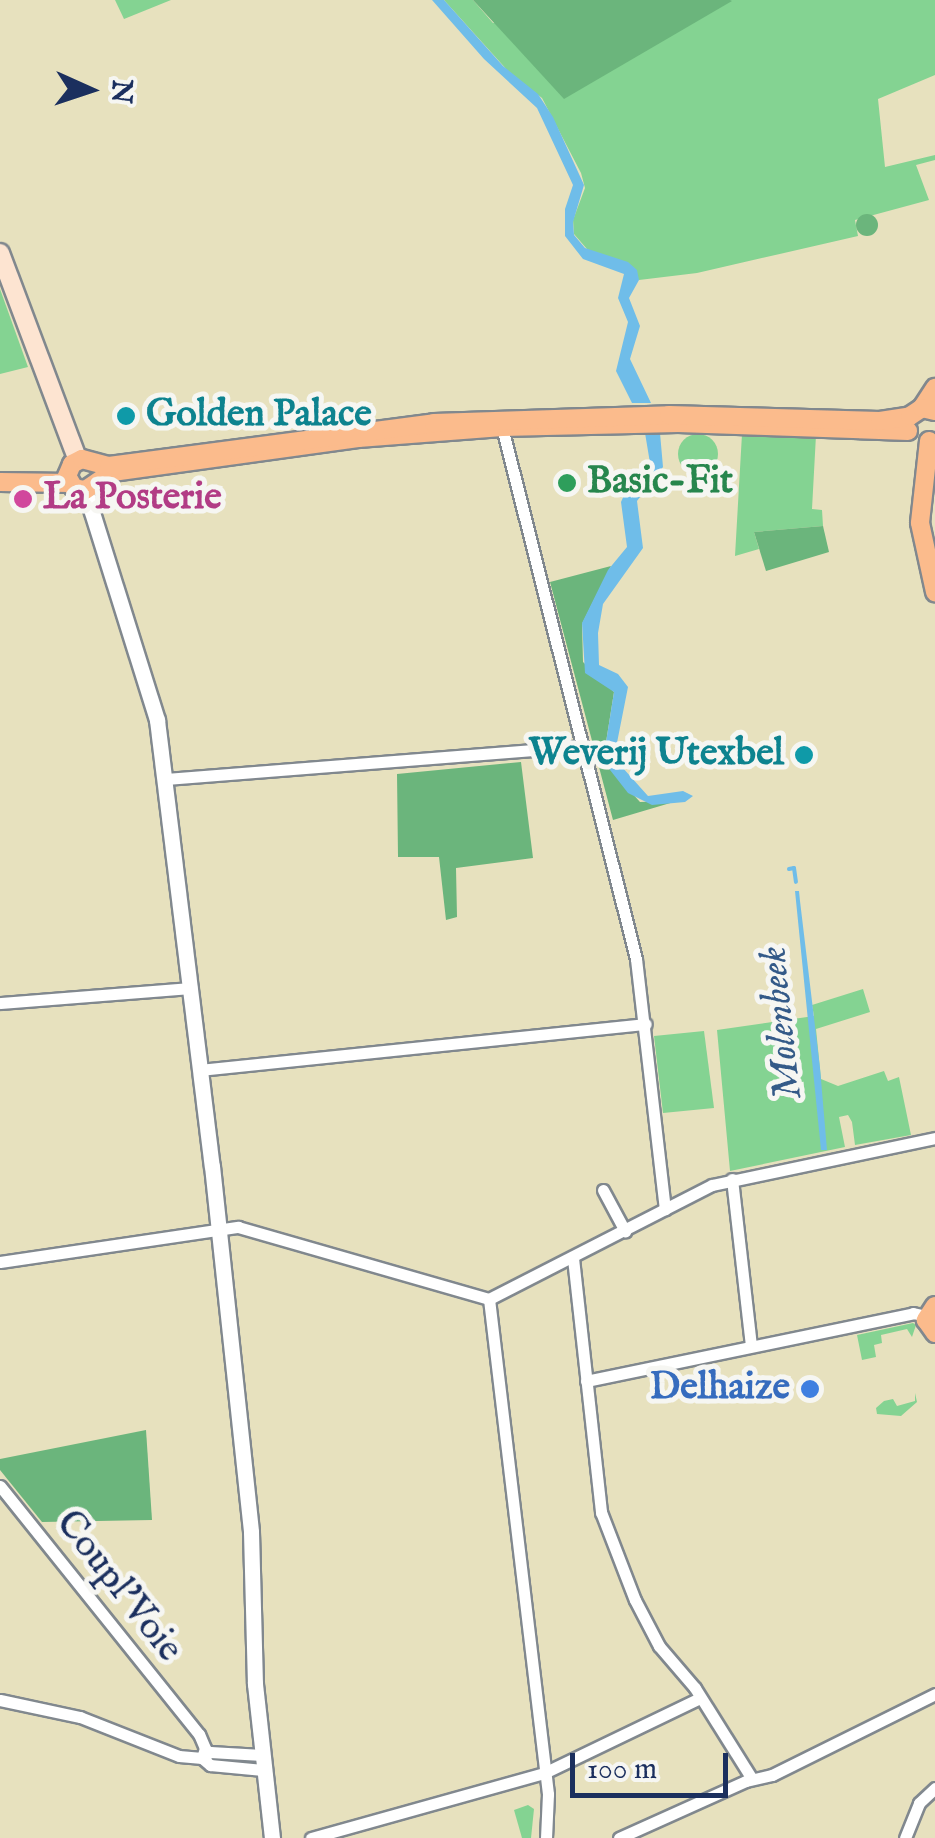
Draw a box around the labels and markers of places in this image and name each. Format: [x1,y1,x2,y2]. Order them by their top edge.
place label: Golden Palace [146,393,372,439]
marker: Golden Palace [115,405,137,427]
place label: Basic-Fit [587,460,733,506]
marker: Basic-Fit [556,472,578,494]
place label: La Posterie [43,476,222,522]
marker: La Posterie [12,488,34,510]
place label: Weverij Utexbel [528,732,784,778]
marker: Weverij Utexbel [793,744,815,766]
place label: Delhaize [650,1366,790,1412]
marker: Delhaize [799,1378,821,1400]

